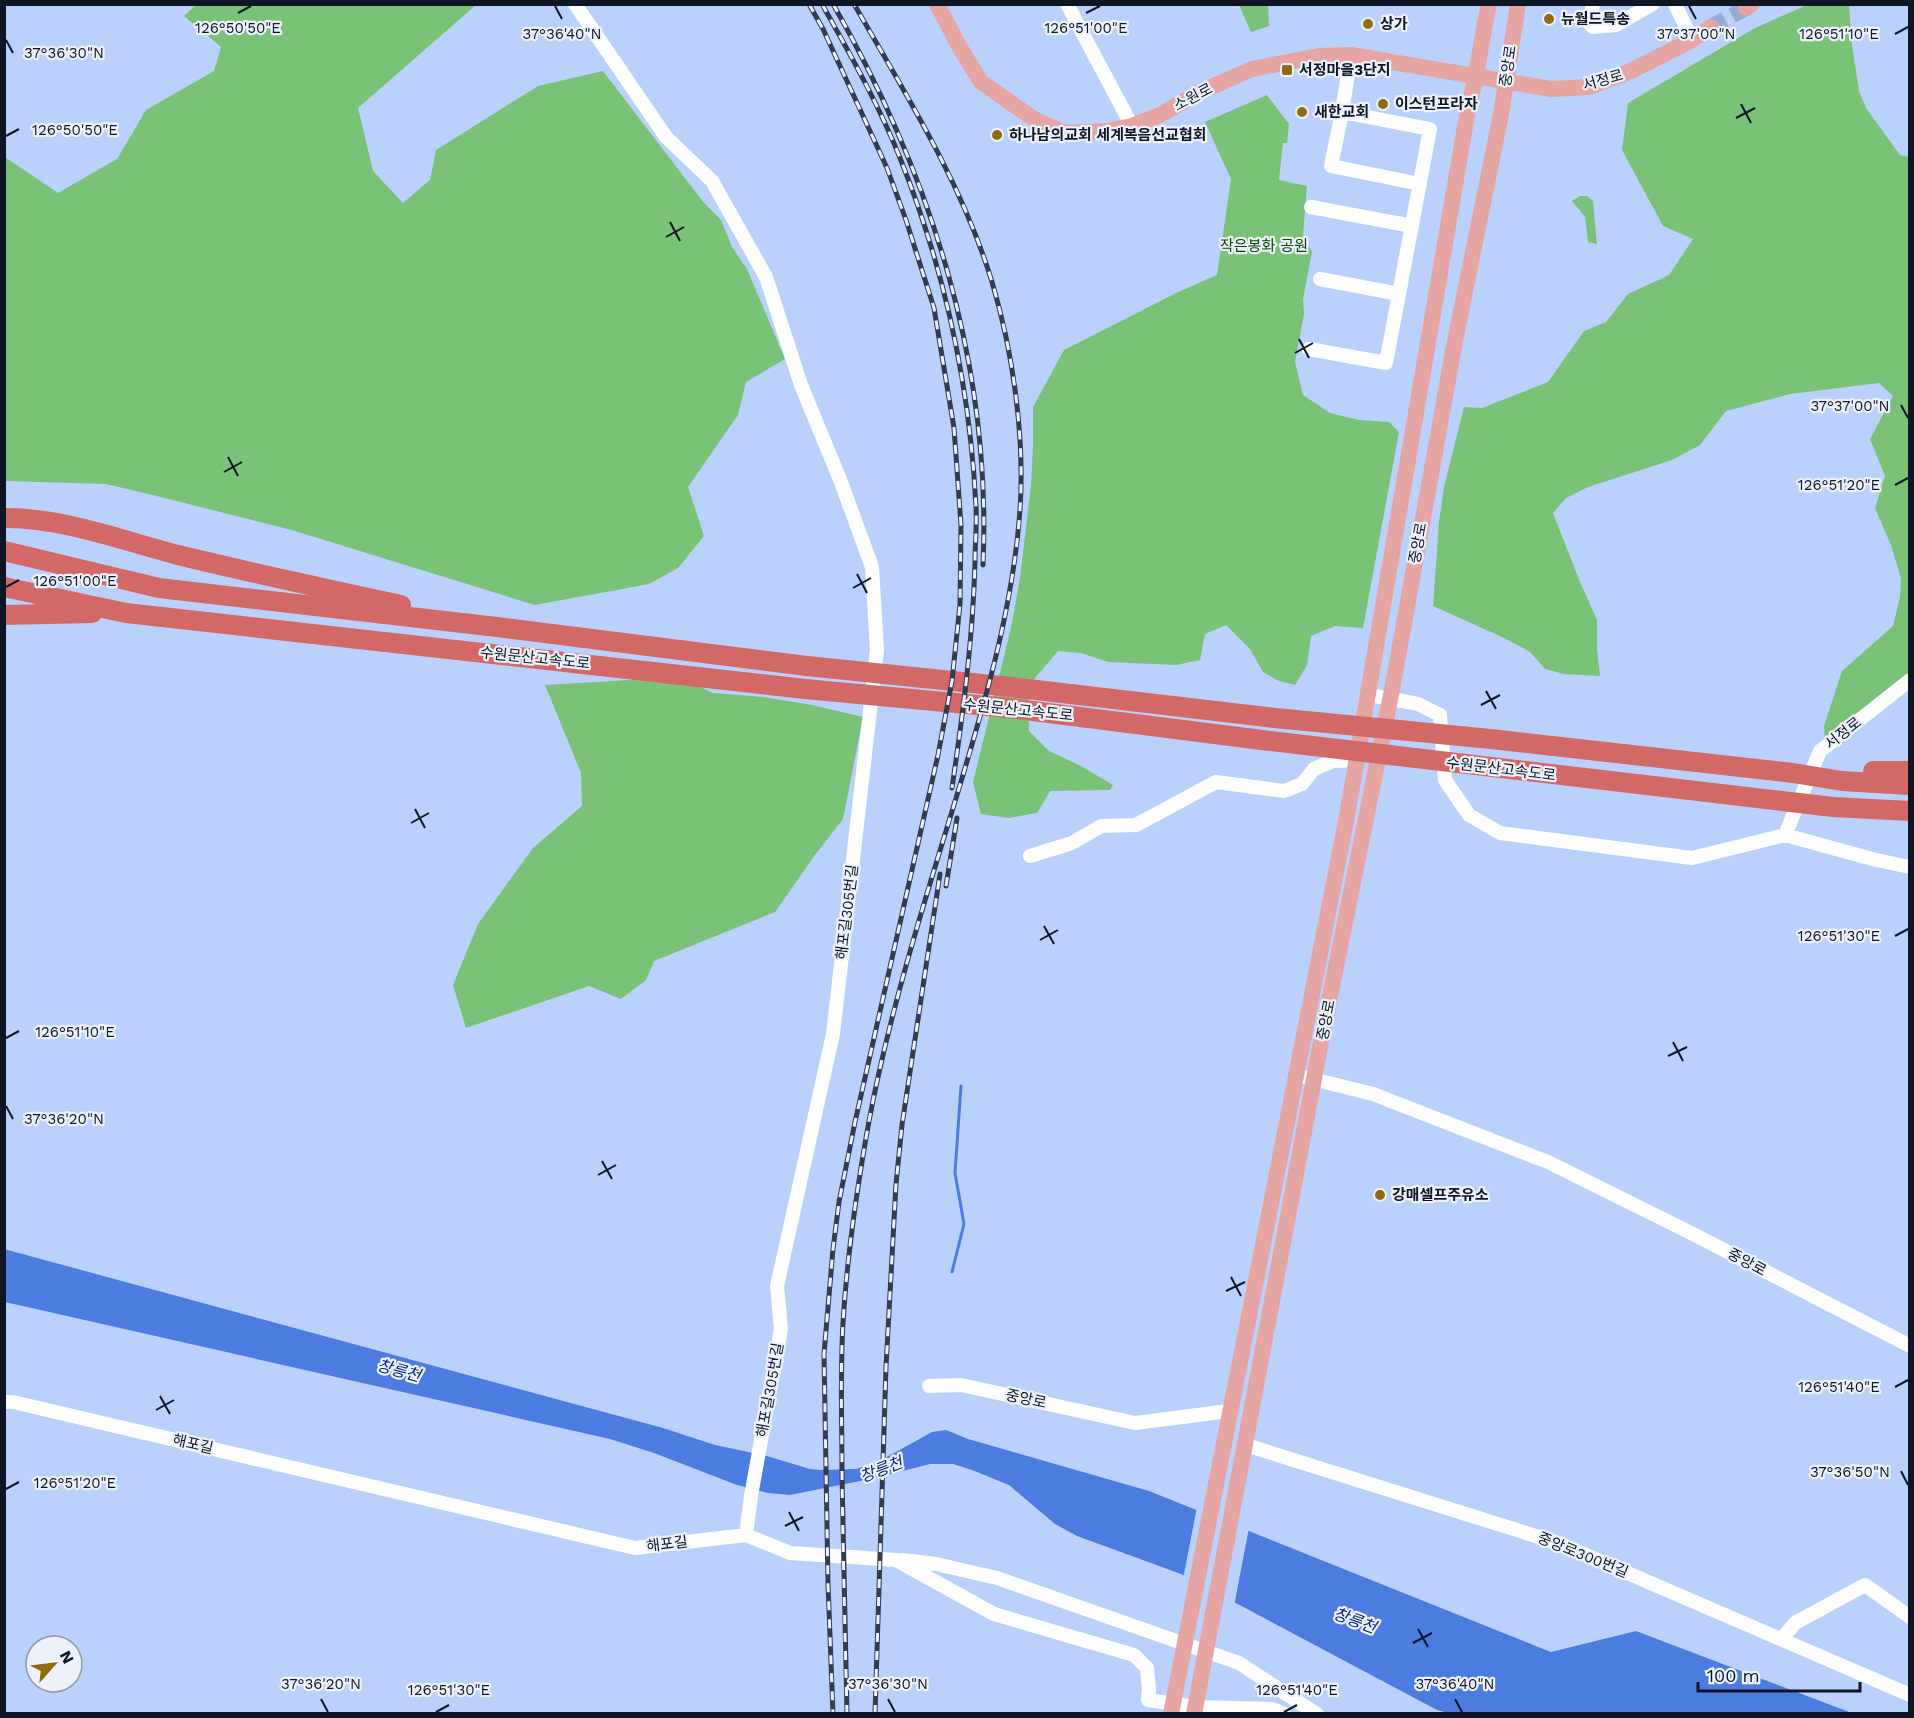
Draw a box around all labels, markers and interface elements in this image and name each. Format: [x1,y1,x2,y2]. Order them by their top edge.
place label: 뉴월드특송 [1561,10,1630,28]
marker: 뉴월드특송 [1542,12,1556,26]
place label: 상가 [1380,15,1408,33]
marker: 상가 [1361,17,1375,31]
text: 126°50'50"E [195,19,281,37]
text: 126°51'00"E [1045,19,1127,37]
text: 37°36'40"N [522,25,602,43]
text: 37°37'00"N [1656,25,1736,43]
text: 126°51'10"E [1799,25,1879,43]
text: 37°36'30"N [24,44,104,62]
street label: 중앙로 [1496,44,1520,88]
place label: 서정마을3단지 [1299,61,1391,79]
marker: 서정마을3단지 [1280,63,1294,77]
street label: 서정로 [1581,66,1625,94]
street label: 소원로 [1170,79,1216,115]
place label: 이스턴프라자 [1395,95,1478,113]
marker: 이스턴프라자 [1376,97,1390,111]
place label: 새한교회 [1314,103,1369,121]
marker: 새한교회 [1295,105,1309,119]
text: 126°50'50"E [32,121,118,139]
place label: 하나남의교회 세계복음선교협회 [1009,126,1207,144]
marker: 하나남의교회 세계복음선교협회 [990,128,1004,142]
park label: 작은봉화 공원 [1220,237,1308,255]
text: 37°37'00"N [1810,397,1890,415]
text: 126°51'20"E [1798,476,1880,494]
street label: 중앙로 [1406,521,1430,565]
text: 126°51'00"E [34,572,116,590]
street label: 수원문산고속도로 [479,643,591,673]
street label: 수원문산고속도로 [962,695,1074,725]
street label: 서정로 [1821,713,1865,753]
street label: 수원문산고속도로 [1445,753,1557,785]
street label: 해포길305번길 [832,863,862,961]
text: 126°51'30"E [1798,927,1880,945]
street label: 중앙로 [1313,998,1339,1042]
text: 126°51'10"E [35,1023,115,1041]
text: 37°36'20"N [24,1110,104,1128]
place label: 강매셀프주유소 [1392,1186,1489,1204]
marker: 강매셀프주유소 [1373,1188,1387,1202]
street label: 중앙로 [1724,1244,1770,1280]
street label: 해포길305번길 [753,1341,787,1439]
water label: 창릉천 [375,1356,425,1386]
text: 126°51'40"E [1798,1378,1880,1396]
street label: 중앙로 [1004,1386,1048,1412]
street label: 해포길 [171,1431,215,1457]
water label: 창릉천 [857,1452,907,1486]
text: 37°36'50"N [1810,1463,1890,1481]
text: 126°51'20"E [34,1474,116,1492]
street label: 중앙로300번길 [1535,1529,1631,1581]
street label: 해포길 [645,1533,689,1555]
water label: 창릉천 [1331,1604,1381,1638]
north arrow [24,1634,84,1694]
text: N [56,1647,78,1667]
scale bar [1698,1655,1860,1693]
text: 100 m [1707,1665,1760,1686]
text: 37°36'20"N [281,1675,361,1693]
text: 37°36'30"N [848,1675,928,1693]
text: 37°36'40"N [1415,1675,1495,1693]
text: 126°51'30"E [408,1681,490,1699]
text: 126°51'40"E [1256,1681,1338,1699]

